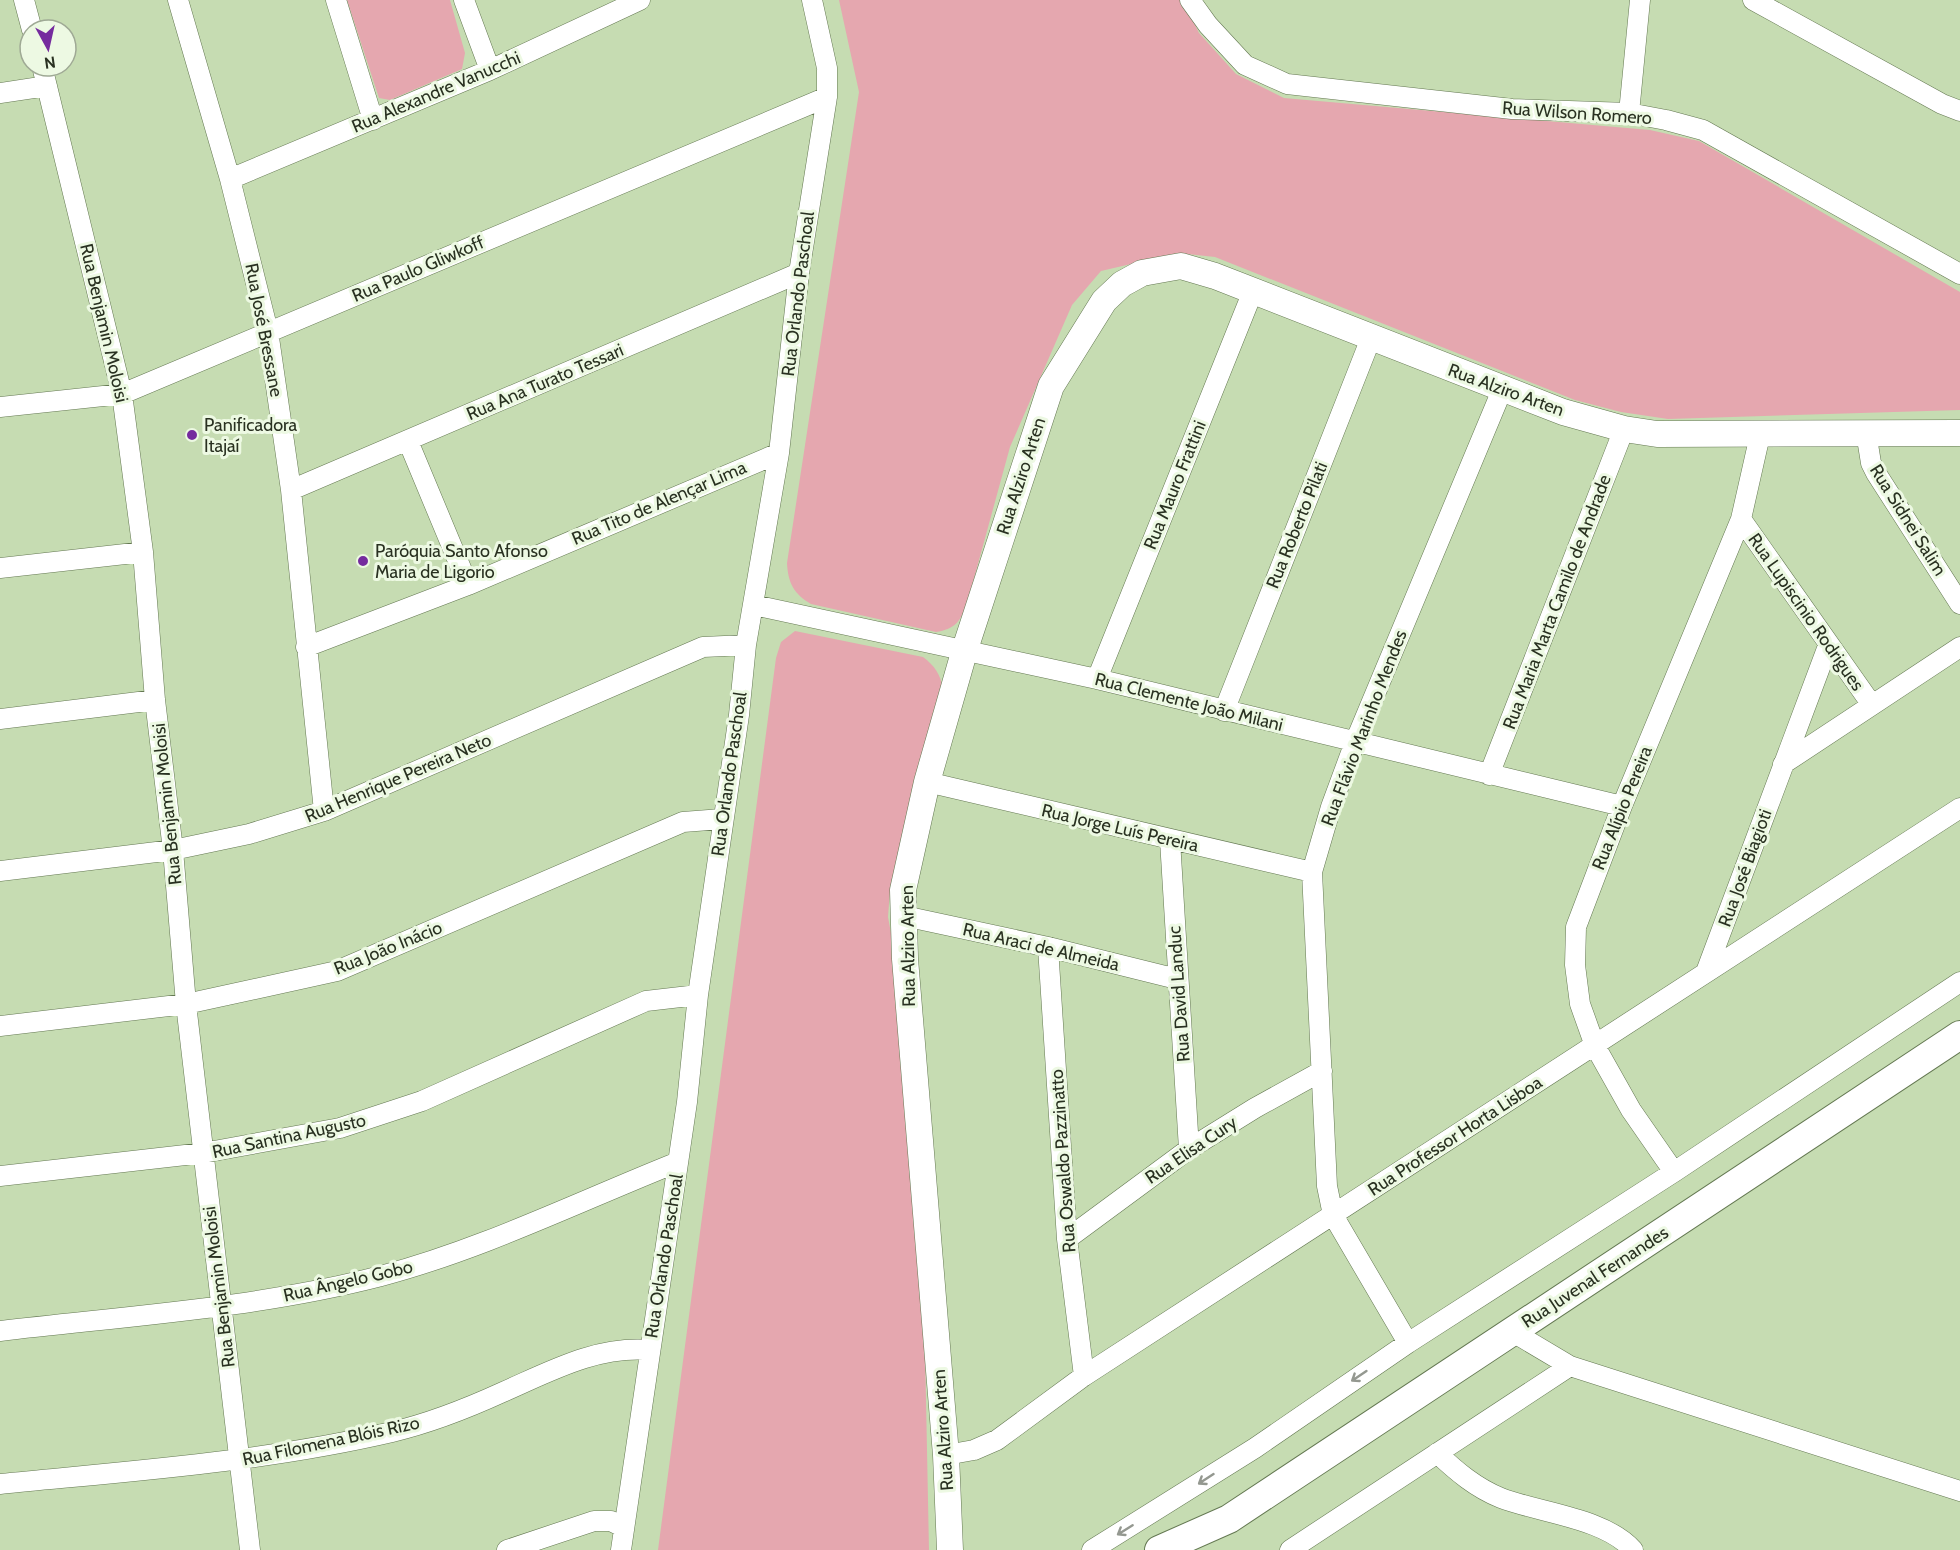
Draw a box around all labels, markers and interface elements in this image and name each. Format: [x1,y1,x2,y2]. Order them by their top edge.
north arrow [18,18,78,78]
street label: Rua Alexandre Vanucchi [348,46,524,138]
text: N [43,52,57,73]
street label: Rua Wilson Romero [1501,97,1653,129]
street label: Rua Orlando Paschoal [777,210,819,378]
street label: Rua Paulo Gliwkoff [349,231,487,307]
street label: Rua Benjamin Moloisi [75,241,133,405]
street label: Rua José Bressane [240,261,288,399]
street label: Rua Ana Turato Tessari [463,339,627,425]
street label: Rua Alziro Arten [1445,359,1567,421]
place label: Panificadora Itajaí [204,414,298,457]
street label: Rua Alziro Arten [992,415,1050,537]
street label: Rua Mauro Frattini [1139,417,1211,553]
marker: Panificadora Itajaí [185,428,199,442]
street label: Rua Tito de Alençar Lima [568,456,750,550]
street label: Rua Roberto Pilati [1262,458,1332,592]
street label: Rua Sidnei Salim [1865,460,1951,580]
street label: Rua Maria Marta Camilo de Andrade [1498,472,1616,732]
street label: Rua Lupiscinio Rodrigues [1743,529,1869,695]
place label: Paróquia Santo Afonso Maria de Ligorio [375,540,548,583]
marker: Paróquia Santo Afonso Maria de Ligorio [356,554,370,568]
street label: Rua Flávio Marinho Mendes [1316,627,1412,829]
street label: Rua Clemente João Milani [1093,668,1285,736]
street label: Rua Orlando Paschoal [707,690,752,858]
street label: Rua Benjamin Moloisi [148,722,186,886]
street label: Rua Henrique Pereira Neto [302,729,495,827]
street label: Rua Alípio Pereira [1587,743,1657,873]
street label: Rua Jorge Luís Pereira [1039,799,1201,857]
street label: Rua José Biagioti [1714,806,1776,930]
street label: Rua Alziro Arten [896,885,920,1007]
street label: Rua João Inácio [331,916,445,980]
street label: Rua Araci de Almeida [961,918,1122,976]
street label: Rua David Landuc [1163,925,1195,1063]
street label: Rua Oswaldo Pazzinatto [1046,1069,1080,1253]
street label: Rua Professor Horta Lisboa [1364,1071,1547,1201]
street label: Rua Santina Augusto [210,1109,368,1163]
street label: Rua Elisa Cury [1141,1111,1241,1189]
street label: Rua Orlando Paschoal [640,1172,688,1340]
street label: Rua Benjamin Moloisi [198,1205,240,1369]
street label: Rua Juvenal Fernandes [1518,1221,1672,1333]
street label: Rua Ângelo Gobo [281,1255,415,1307]
street label: Rua Alziro Arten [928,1369,958,1491]
one-way arrow [1352,1370,1368,1382]
street label: Rua Filomena Blóis Rizo [240,1411,422,1471]
one-way arrow [1198,1473,1215,1485]
one-way arrow [1117,1524,1134,1536]

